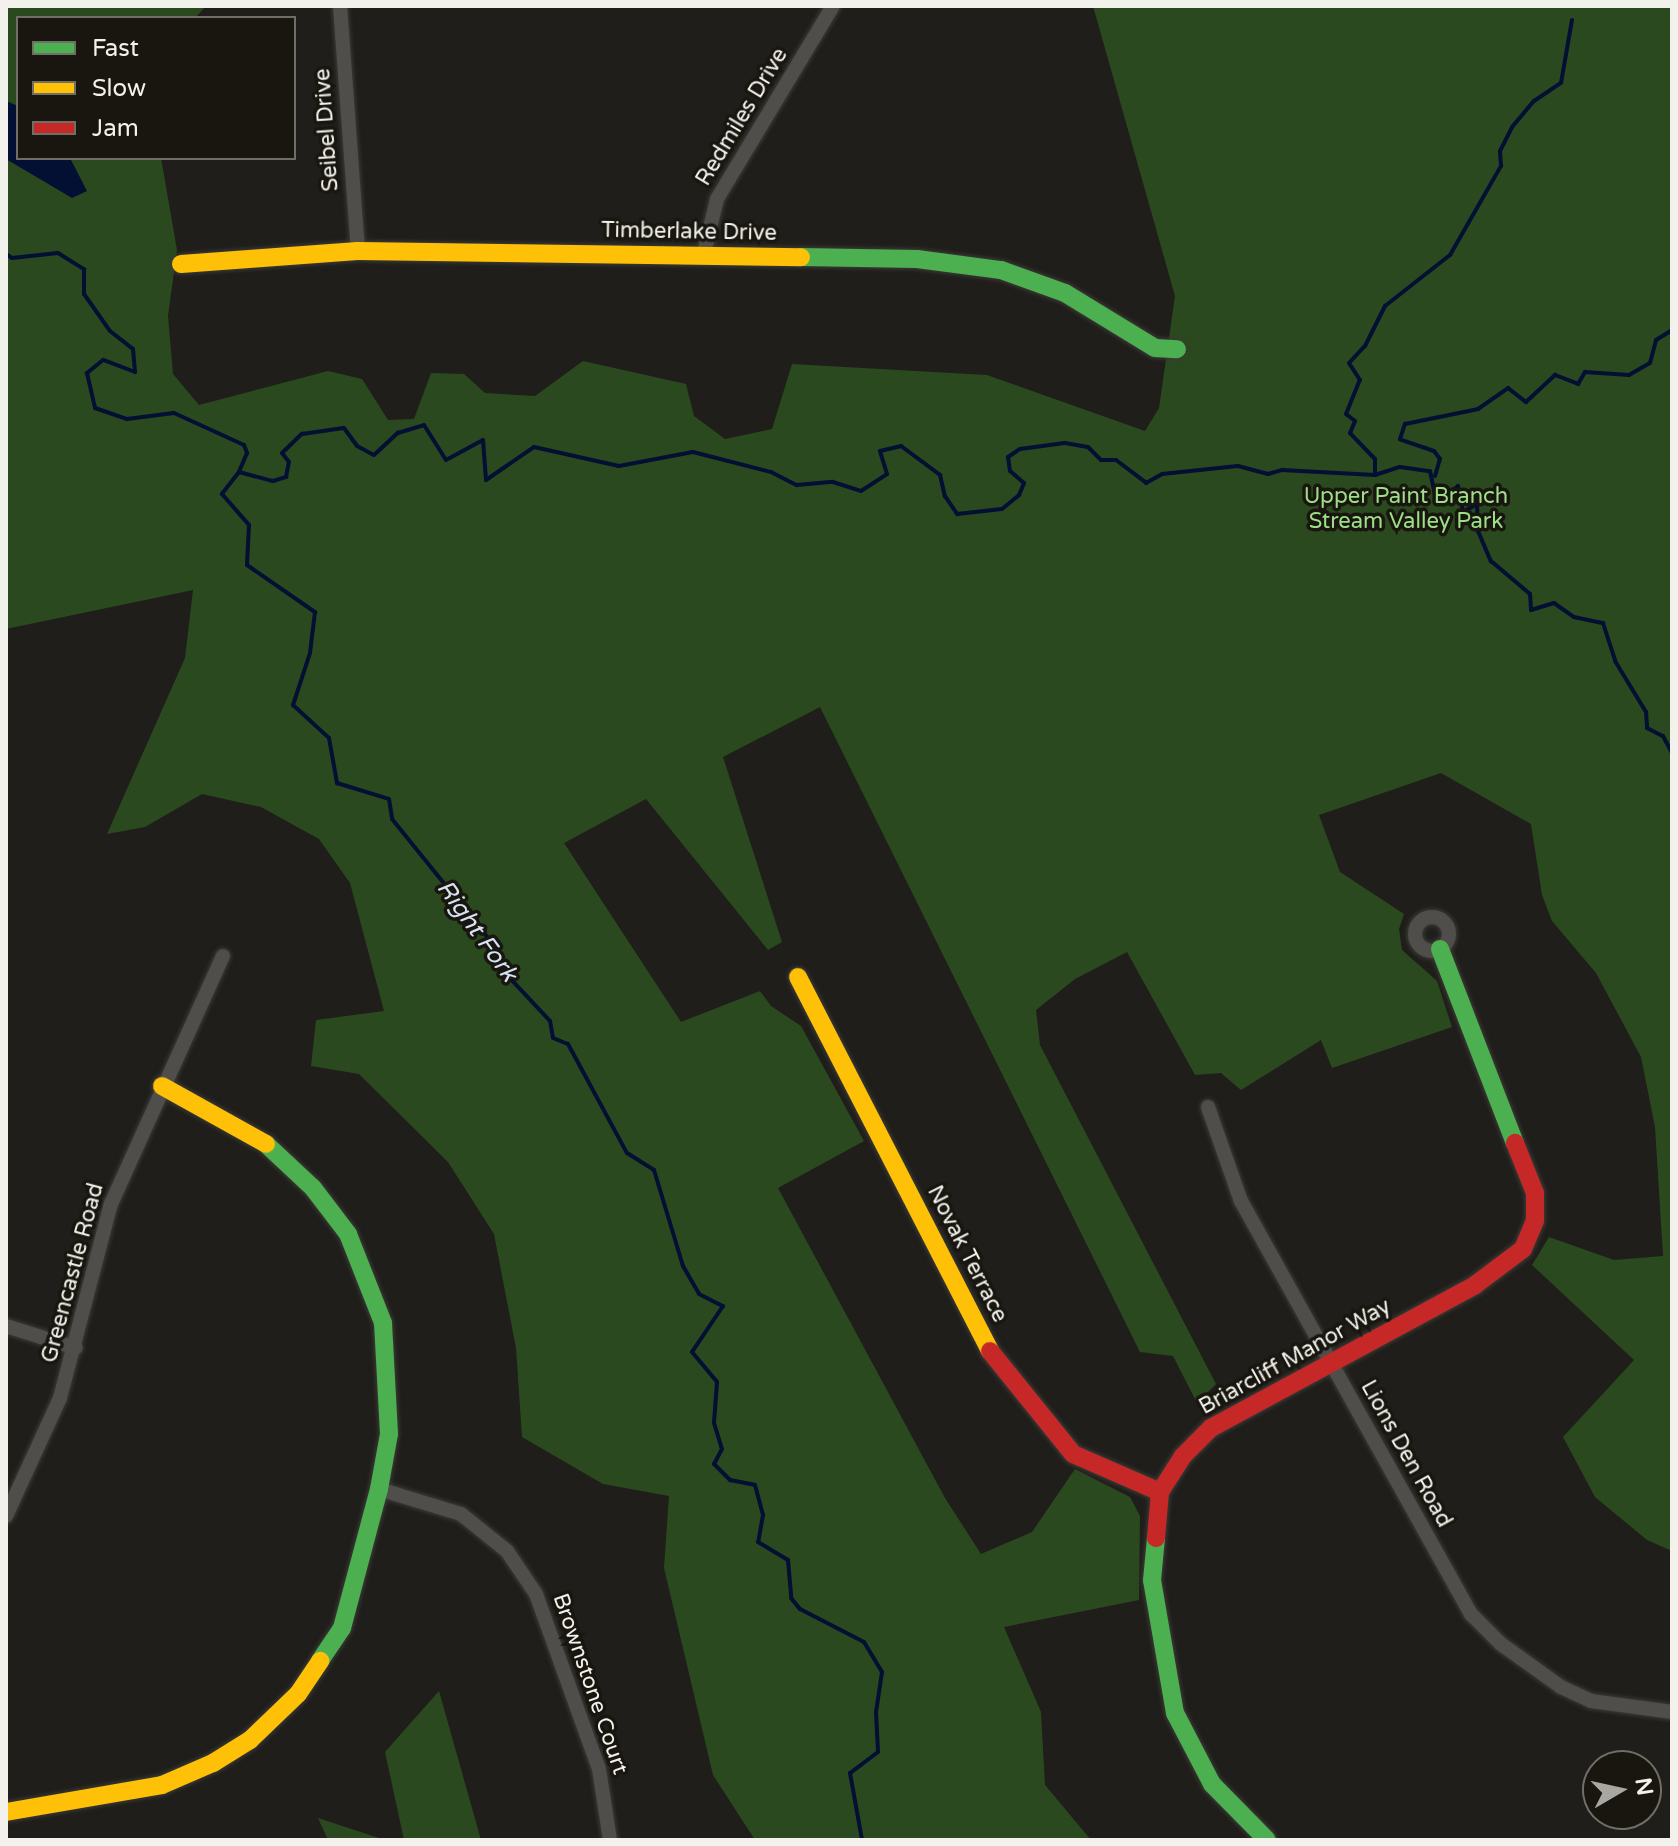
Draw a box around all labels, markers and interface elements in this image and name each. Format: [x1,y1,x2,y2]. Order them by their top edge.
legend [16,16,296,160]
text: Fast [92,34,139,63]
street label: Redmiles Drive [690,43,794,191]
street label: Seibel Drive [310,68,344,192]
text: Slow [92,74,146,103]
text: Jam [92,114,139,143]
street label: Timberlake Drive [601,217,777,247]
park label: Upper Paint Branch Stream Valley Park [1304,483,1508,534]
water label: Right Fork [431,875,523,987]
street label: Greencastle Road [36,1180,110,1366]
street label: Novak Terrace [921,1181,1013,1327]
street label: Briarcliff Manor Way [1195,1293,1395,1421]
street label: Lions Den Road [1355,1376,1457,1532]
street label: Brownstone Court [547,1590,633,1778]
north arrow [1582,1750,1662,1830]
text: N [1630,1776,1658,1797]

